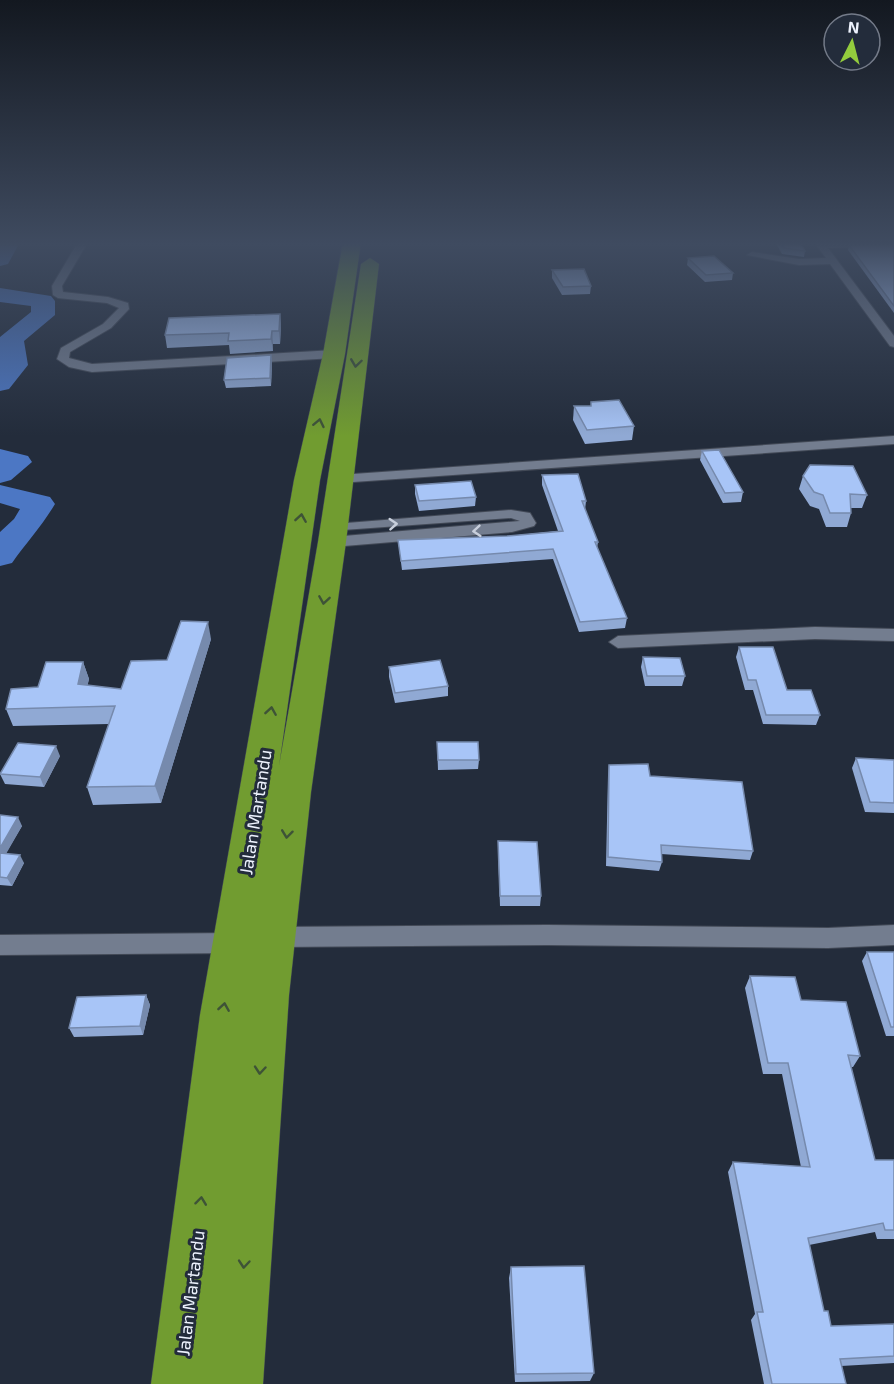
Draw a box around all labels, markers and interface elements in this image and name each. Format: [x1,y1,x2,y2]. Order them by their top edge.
north arrow [822,12,882,72]
text: N [847,17,860,37]
one-way arrow [351,358,363,367]
one-way arrow [312,418,325,428]
one-way arrow [294,514,306,523]
one-way arrow [388,518,397,531]
one-way arrow [472,524,481,537]
one-way arrow [318,595,330,605]
one-way arrow [264,706,276,715]
street label: Jalan Martandu [234,748,276,876]
one-way arrow [282,830,294,839]
one-way arrow [217,1002,230,1012]
one-way arrow [254,1065,267,1074]
one-way arrow [194,1196,207,1205]
street label: Jalan Martandu [171,1229,209,1357]
one-way arrow [238,1259,251,1268]

